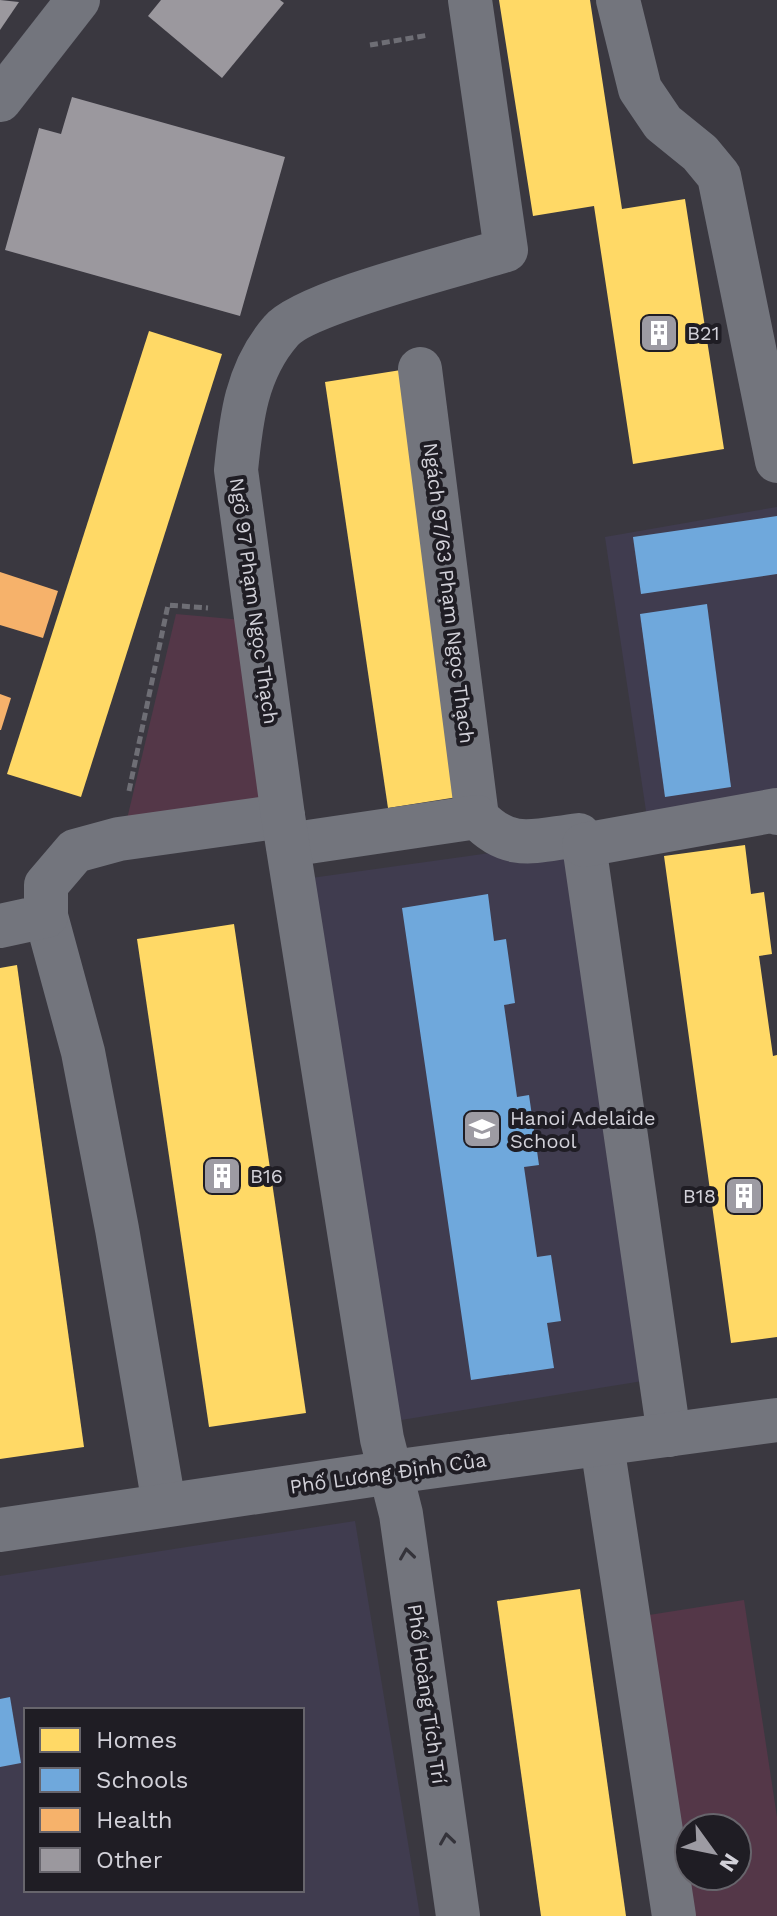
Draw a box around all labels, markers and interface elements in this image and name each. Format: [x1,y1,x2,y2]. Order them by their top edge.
building icon: B21 [638,312,680,354]
place label: B21 [687,321,720,345]
street label: Ngách 97/63 Phạm Ngọc Thạch [419,441,479,745]
street label: Ngõ 97 Phạm Ngọc Thạch [225,476,283,726]
place label: Hanoi Adelaide School [510,1106,656,1153]
school or university icon: Hanoi Adelaide School [461,1108,503,1150]
building icon: B16 [201,1155,243,1197]
place label: B16 [250,1164,283,1188]
building icon: B18 [723,1175,765,1217]
place label: B18 [683,1184,716,1208]
street label: Phố Lương Định Của [288,1447,488,1499]
one-way arrow [399,1547,416,1561]
street label: Phố Hoàng Tích Trí [402,1602,452,1786]
legend [24,1708,304,1892]
text: Homes [96,1726,177,1754]
text: Schools [96,1766,188,1794]
text: Health [96,1806,173,1834]
north arrow [673,1812,753,1892]
one-way arrow [439,1832,456,1846]
text: Other [96,1846,163,1874]
text: N [714,1849,744,1876]

